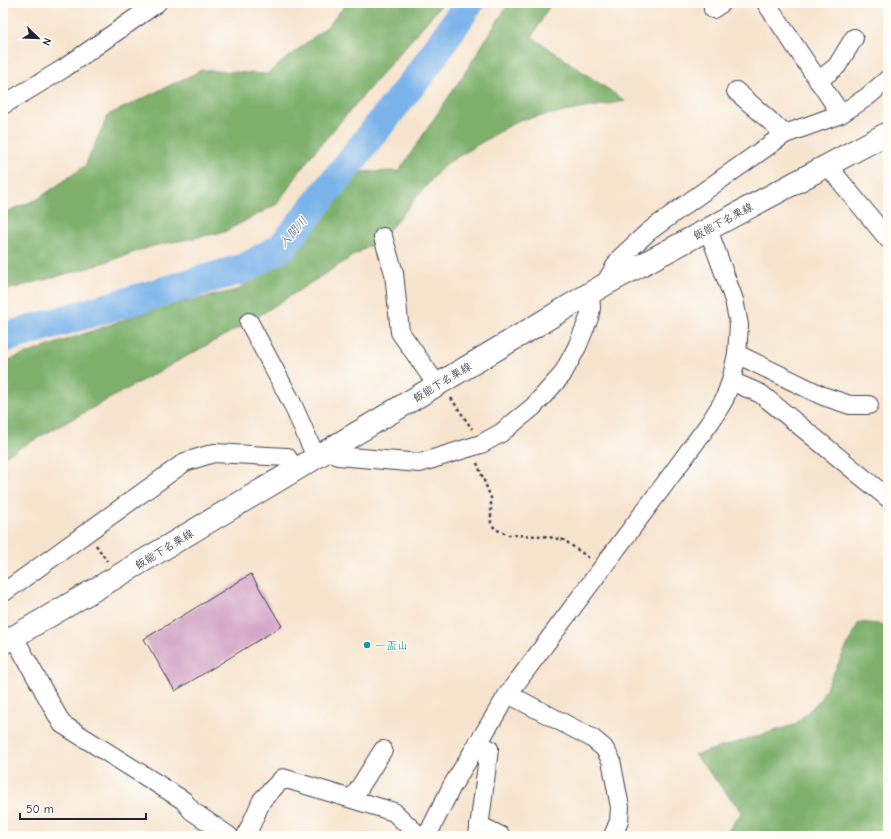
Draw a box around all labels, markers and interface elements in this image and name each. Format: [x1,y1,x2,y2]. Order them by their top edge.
north arrow [18,18,58,58]
text: N [39,36,54,48]
street label: 飯能下名栗線 [691,200,755,243]
water label: 入間川 [276,214,310,250]
street label: 飯能下名栗線 [411,360,474,405]
street label: 飯能下名栗線 [133,527,196,572]
place label: 一盃山 [375,639,408,652]
marker: 一盃山 [362,640,372,650]
scale bar [20,795,146,821]
text: 50 m [26,802,54,816]

